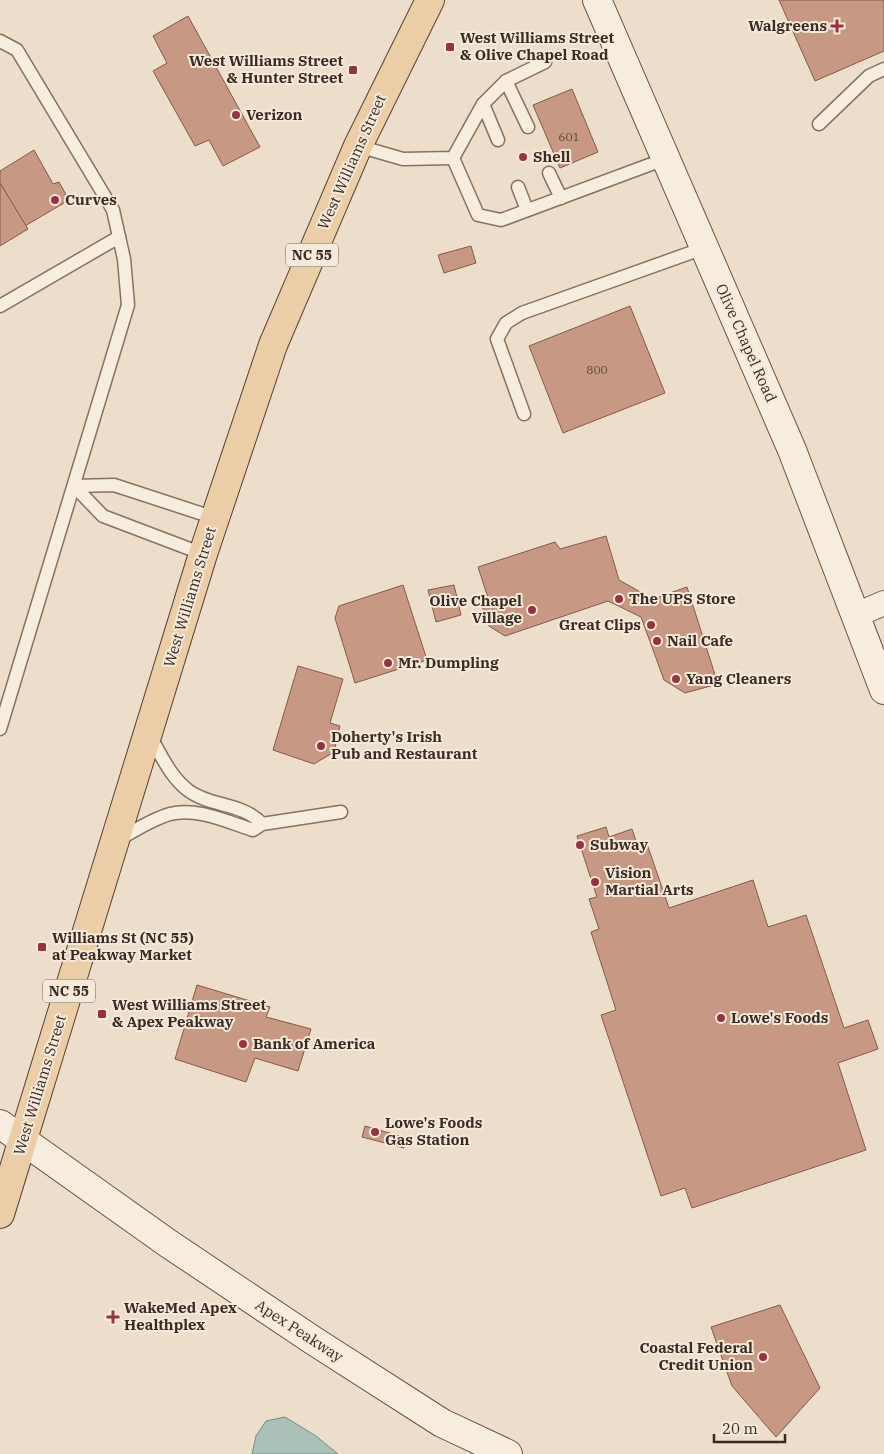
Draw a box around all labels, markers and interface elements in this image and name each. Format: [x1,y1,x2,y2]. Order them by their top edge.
place label: Walgreens [748,16,827,35]
marker: Walgreens [831,20,843,32]
place label: West Williams Street & Olive Chapel Road [460,28,614,64]
marker: West Williams Street & Olive Chapel Road [444,41,456,53]
place label: West Williams Street & Hunter Street [189,51,343,87]
marker: West Williams Street & Hunter Street [347,64,359,76]
street label: West Williams Street [313,91,390,232]
place label: Verizon [246,105,303,124]
marker: Verizon [230,109,242,121]
house number: 601 [558,129,580,144]
place label: Shell [533,147,571,166]
marker: Shell [517,151,529,163]
place label: Curves [65,190,117,209]
marker: Curves [49,194,61,206]
road number: NC 55 [286,244,338,266]
street label: Olive Chapel Road [712,281,781,405]
house number: 800 [586,362,608,377]
street label: West Williams Street [159,524,220,669]
place label: The UPS Store [629,589,736,608]
place label: Olive Chapel Village [429,591,522,627]
marker: The UPS Store [613,593,625,605]
marker: Olive Chapel Village [526,604,538,616]
place label: Great Clips [559,615,641,634]
marker: Great Clips [645,619,657,631]
place label: Nail Cafe [667,631,733,650]
marker: Nail Cafe [651,635,663,647]
place label: Mr. Dumpling [398,653,499,672]
marker: Mr. Dumpling [382,657,394,669]
place label: Yang Cleaners [686,669,791,688]
marker: Yang Cleaners [670,673,682,685]
place label: Doherty's Irish Pub and Restaurant [331,727,478,763]
marker: Doherty's Irish Pub and Restaurant [315,740,327,752]
place label: Subway [590,835,648,854]
marker: Subway [574,839,586,851]
place label: Vision Martial Arts [605,863,694,899]
marker: Vision Martial Arts [589,876,601,888]
place label: Williams St (NC 55) at Peakway Market [52,928,194,964]
marker: Williams St (NC 55) at Peakway Market [36,941,48,953]
road number: NC 55 [43,979,95,1002]
place label: West Williams Street & Apex Peakway [112,995,266,1031]
marker: West Williams Street & Apex Peakway [96,1008,108,1020]
place label: Lowe's Foods [731,1008,828,1027]
street label: West Williams Street [9,1012,70,1157]
marker: Lowe's Foods [715,1012,727,1024]
place label: Bank of America [253,1034,376,1053]
marker: Bank of America [237,1038,249,1050]
place label: Lowe's Foods Gas Station [385,1113,482,1149]
marker: Lowe's Foods Gas Station [369,1126,381,1138]
street label: Apex Peakway [252,1295,347,1366]
place label: WakeMed Apex Healthplex [124,1298,237,1334]
marker: WakeMed Apex Healthplex [106,1310,120,1324]
place label: Coastal Federal Credit Union [639,1338,753,1374]
marker: Coastal Federal Credit Union [757,1351,769,1363]
scale bar [714,1412,785,1444]
text: 20 m [722,1419,758,1438]

